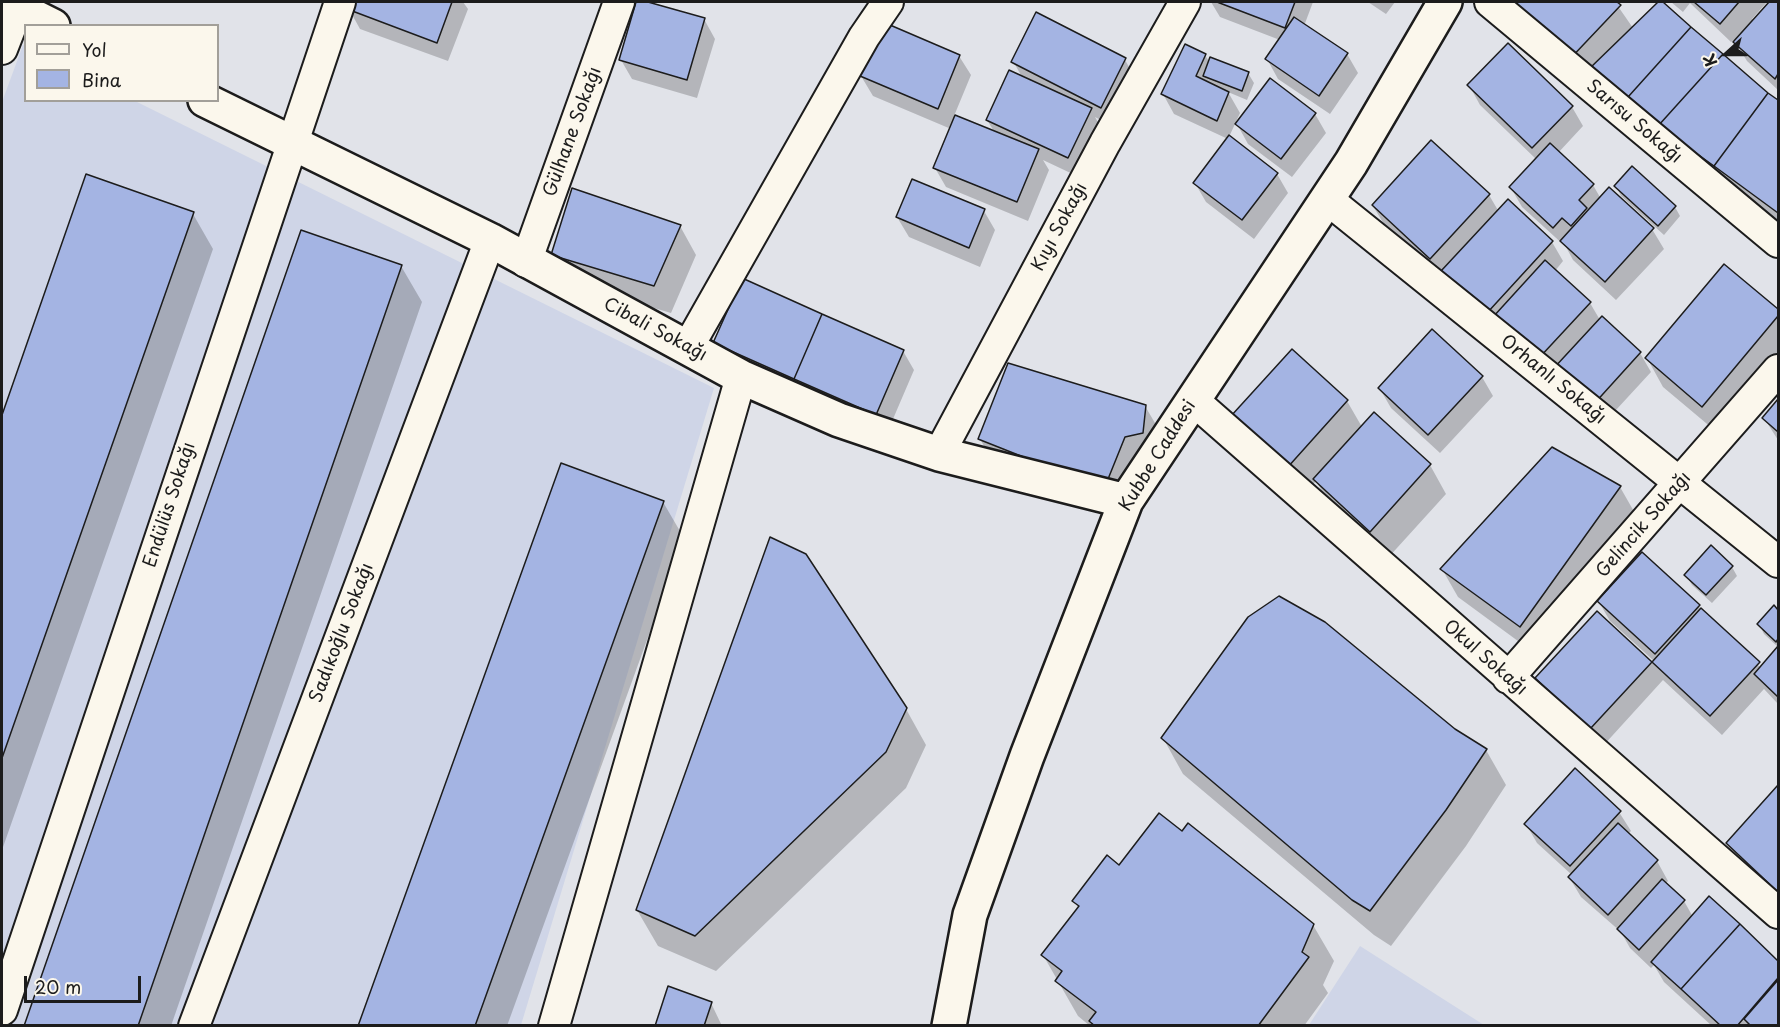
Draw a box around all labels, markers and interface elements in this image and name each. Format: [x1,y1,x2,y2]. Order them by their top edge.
legend [24,24,219,102]
north arrow [1696,24,1756,84]
text: Yol [82,36,107,63]
text: K [1696,51,1722,70]
street label: Gülhane Sokağı [539,64,607,200]
text: Bina [82,66,121,93]
street label: Sarısu Sokağı [1582,76,1686,168]
street label: Kıyı Sokağı [1028,179,1092,275]
street label: Cibali Sokağı [600,294,710,366]
street label: Orhanlı Sokağı [1496,331,1610,429]
street label: Kubbe Caddesi [1115,396,1201,516]
street label: Endülüs Sokağı [140,440,200,570]
street label: Gelincik Sokağı [1592,468,1696,582]
street label: Sadıkoğlu Sokağı [305,560,379,706]
street label: Okul Sokağı [1439,616,1531,700]
scale bar [27,964,144,1002]
text: 20 m [35,973,81,1000]

